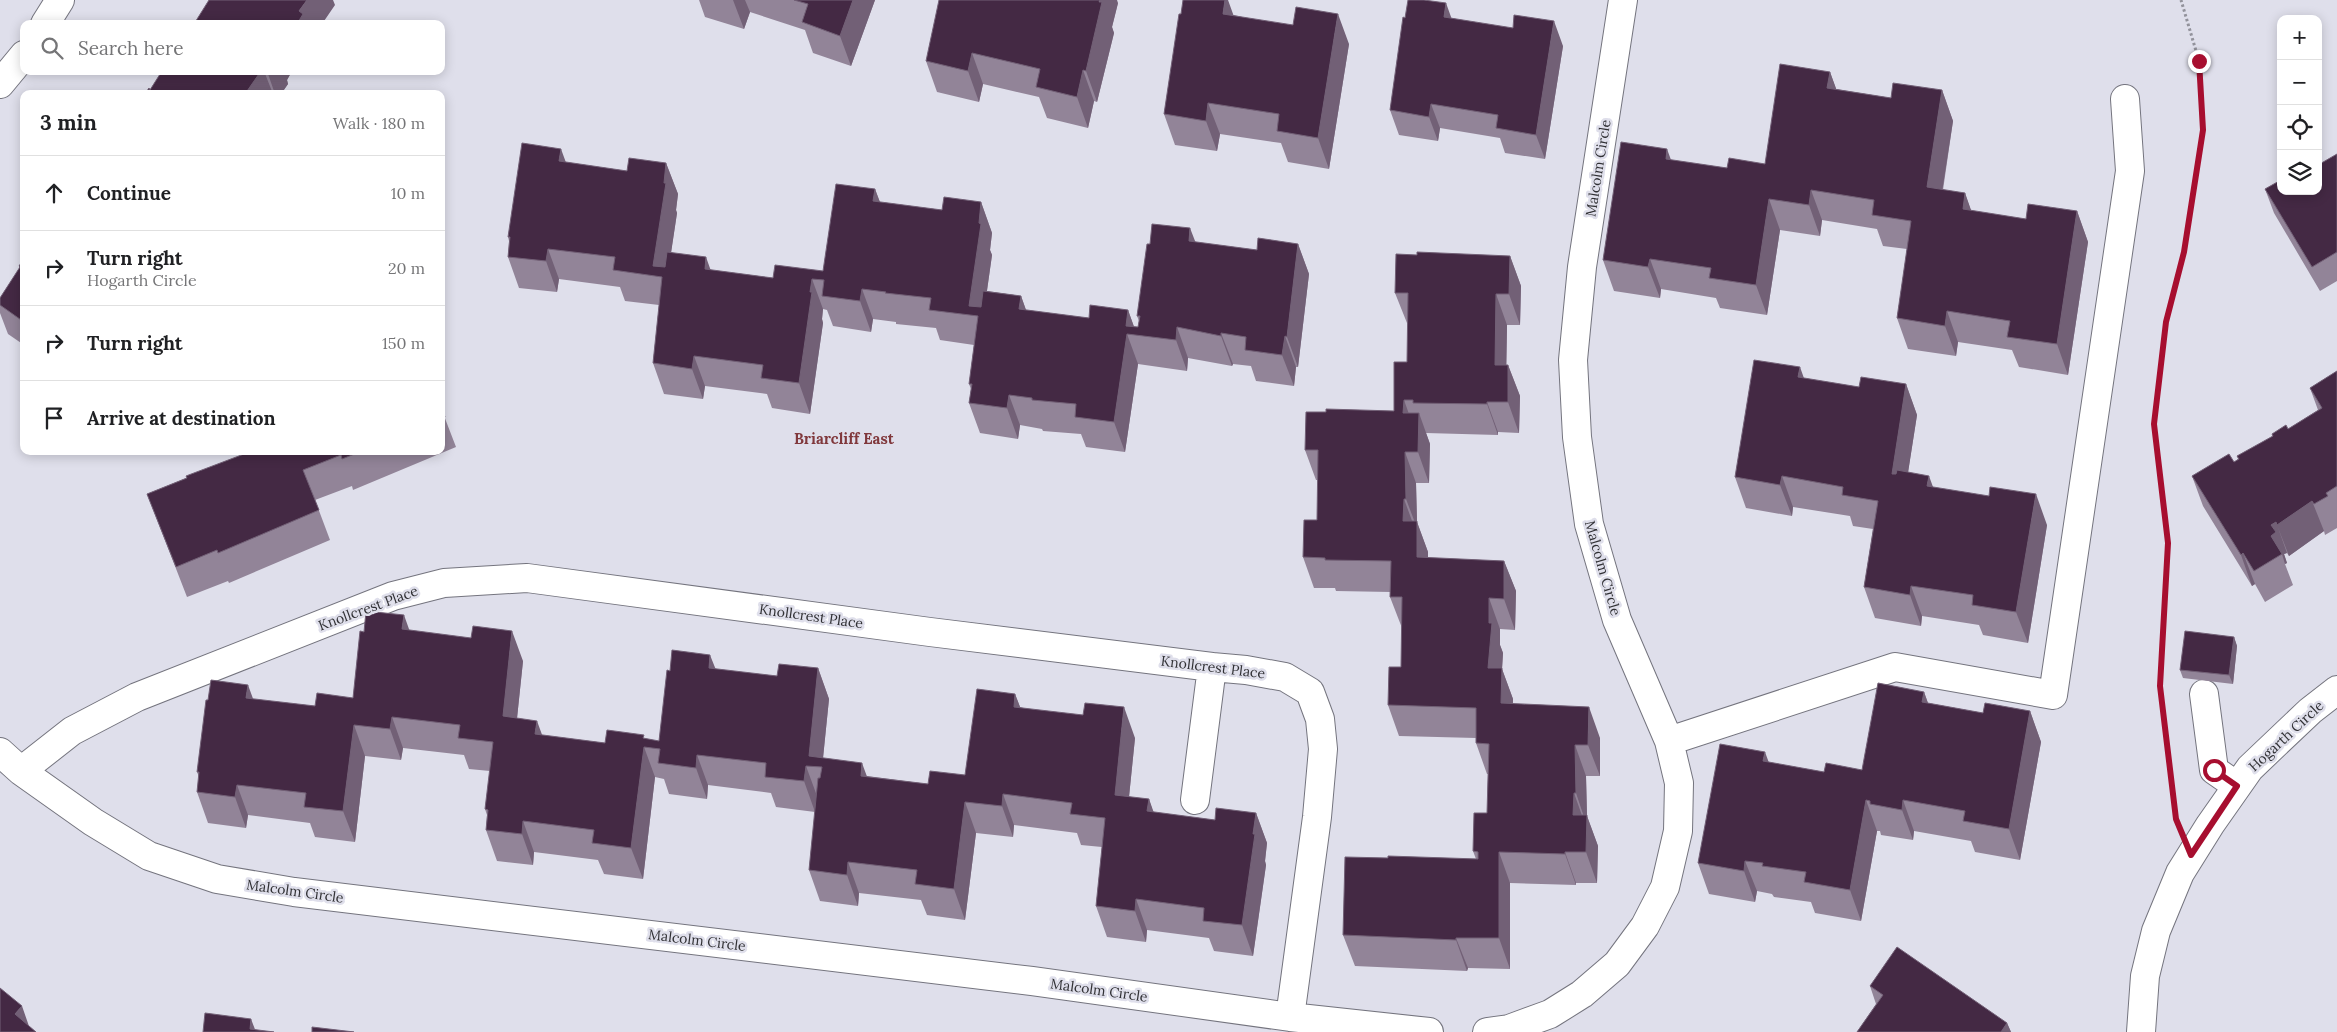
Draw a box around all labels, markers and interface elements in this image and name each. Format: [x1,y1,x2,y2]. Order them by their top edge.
map controls [2277,15,2322,195]
button: + [2277,15,2322,60]
search box [20,20,445,75]
icon: search [38,34,66,62]
text: Search here [78,36,184,60]
route end [2188,50,2211,73]
button: − [2277,60,2322,105]
button: locate [2277,105,2322,150]
text: 3 min [40,109,97,136]
text: Walk · 180 m [333,113,425,133]
street label: Malcolm Circle [1581,118,1615,218]
button: layers [2277,150,2322,195]
icon: ahead [40,179,68,207]
text: Continue [87,181,171,205]
text: 10 m [391,183,425,203]
text: Turn right [87,246,183,270]
icon: right [40,254,68,282]
text: 20 m [388,258,425,278]
text: Hogarth Circle [87,270,197,290]
icon: right [40,329,68,357]
text: Turn right [87,331,183,355]
text: 150 m [382,333,425,353]
icon: arrive [40,404,68,432]
text: Arrive at destination [87,406,276,430]
district label: Briarcliff East [794,429,895,448]
street label: Malcolm Circle [1581,518,1625,618]
street label: Knollcrest Place [316,581,421,634]
street label: Knollcrest Place [758,600,865,632]
street label: Knollcrest Place [1160,652,1267,682]
street label: Hogarth Circle [2245,696,2328,775]
route start [2203,759,2226,782]
street label: Malcolm Circle [245,875,345,907]
street label: Malcolm Circle [647,925,747,955]
street label: Malcolm Circle [1049,974,1149,1006]

